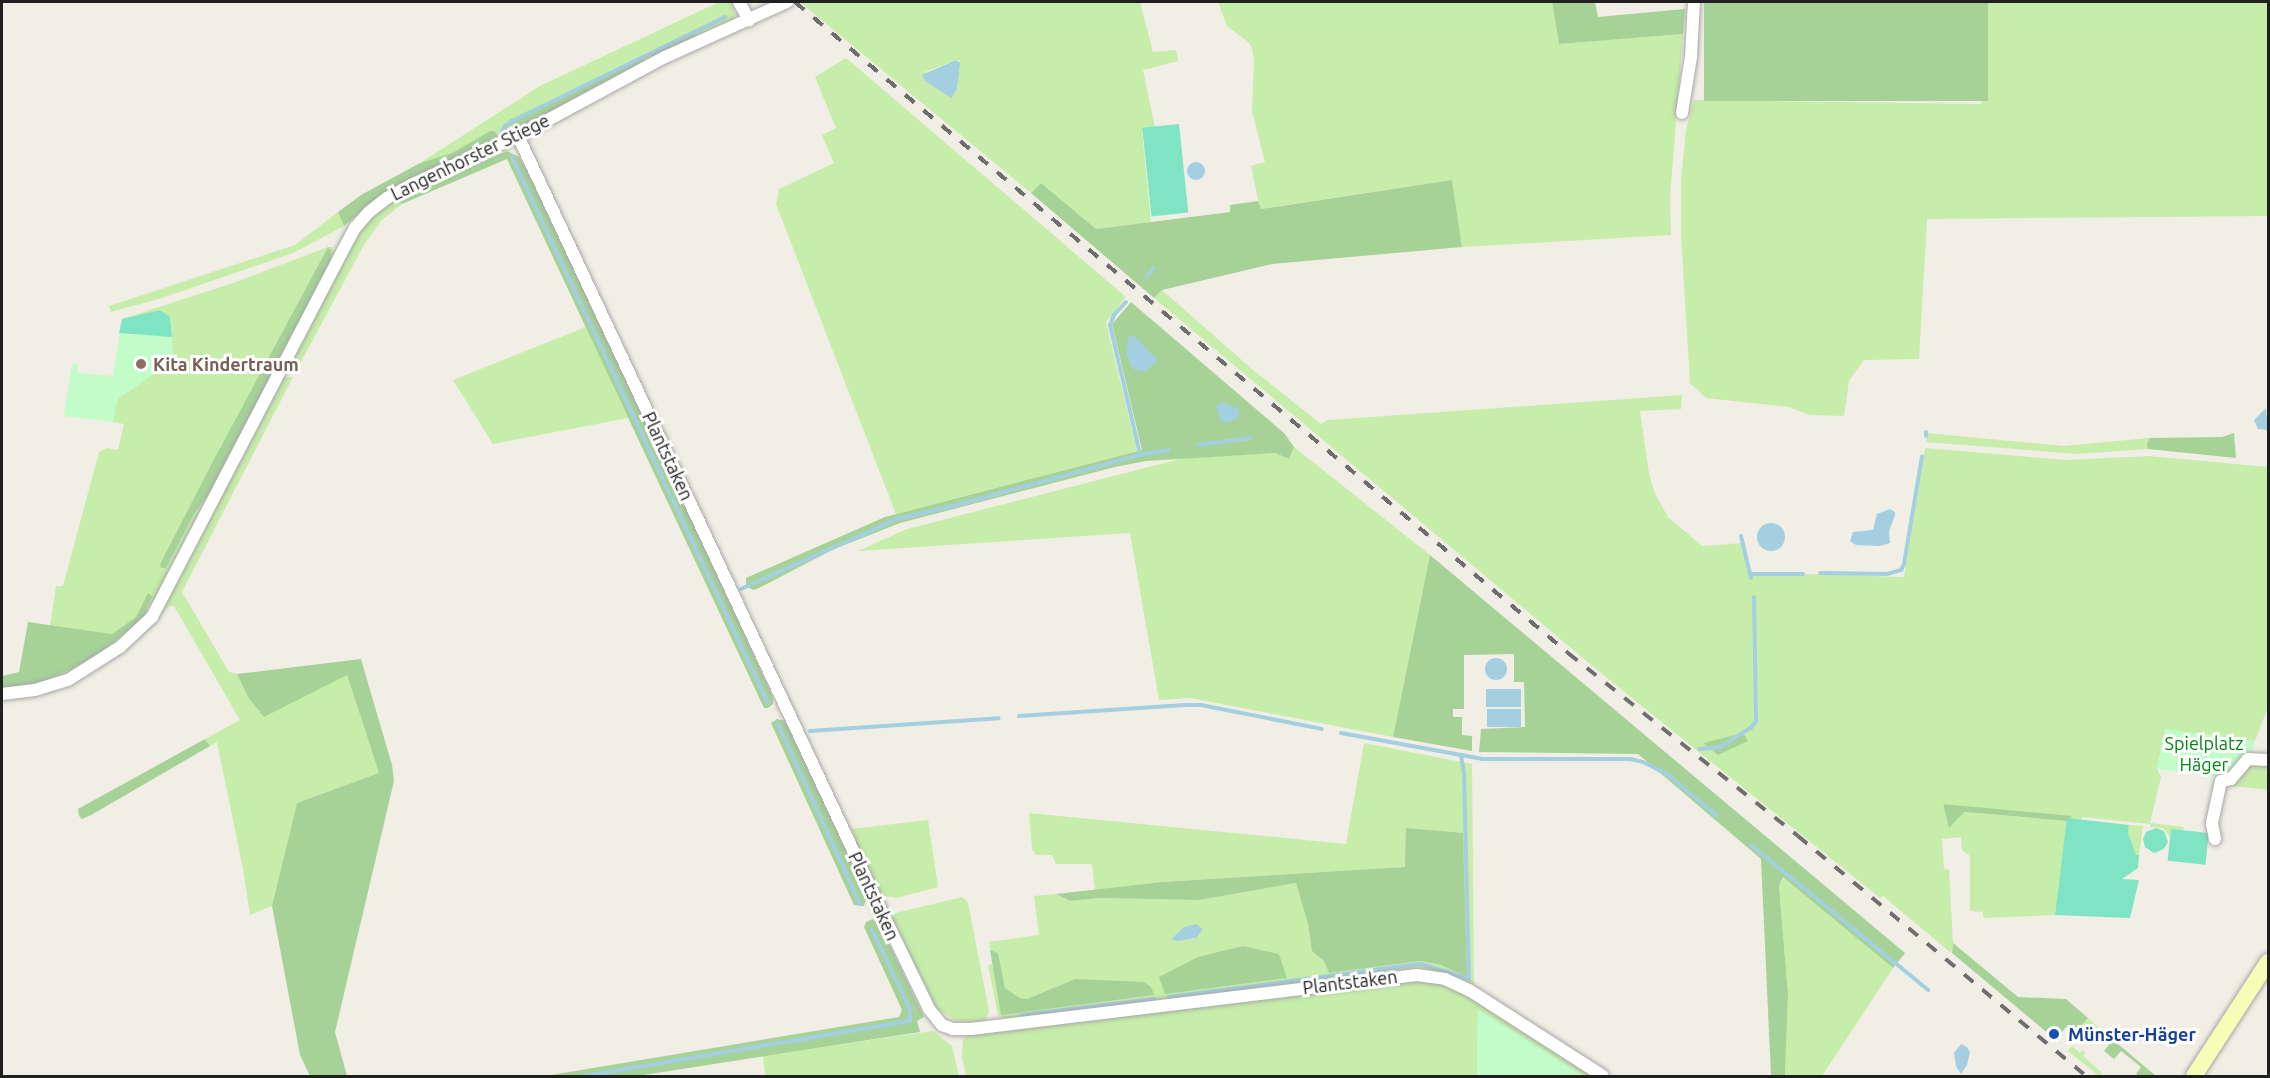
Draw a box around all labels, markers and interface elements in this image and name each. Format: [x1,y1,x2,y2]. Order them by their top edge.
street label: Langenhorster Stiege [387,109,553,205]
place label: Kita Kindertraum [153,353,299,375]
marker: Kita Kindertraum [134,357,148,371]
street label: Plantstaken [638,408,698,504]
park label: Spielplatz Häger [2165,733,2243,776]
street label: Plantstaken [844,848,904,944]
street label: Plantstaken [1301,965,1399,999]
place label: Münster-Häger [2068,1023,2196,1045]
marker: Münster-Häger [2045,1025,2063,1043]

